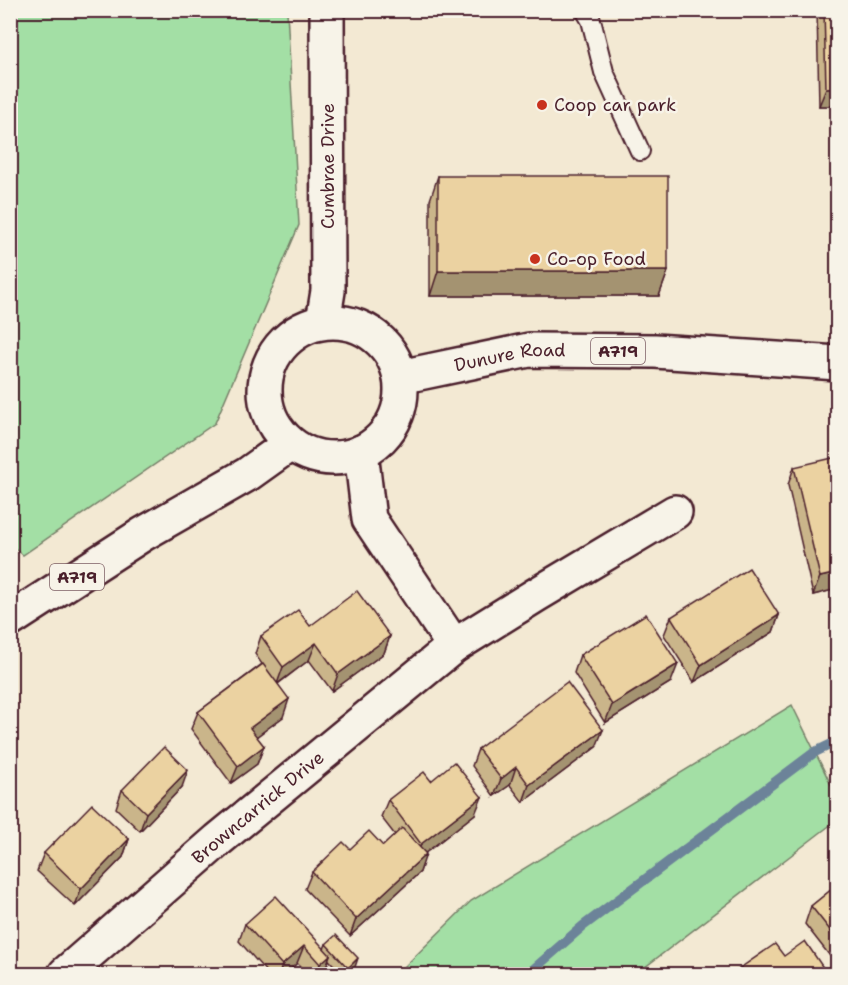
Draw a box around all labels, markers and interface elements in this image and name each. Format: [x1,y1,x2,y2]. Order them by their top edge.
place label: Coop car park [554,93,676,117]
marker: Coop car park [535,98,549,112]
street label: Cumbrae Drive [316,103,340,229]
place label: Co-op Food [547,247,646,271]
marker: Co-op Food [528,252,542,266]
street label: Dunure Road [452,338,566,377]
road number: A719 [591,338,645,364]
road number: A719 [50,564,104,590]
street label: Browncarrick Drive [187,745,329,869]

